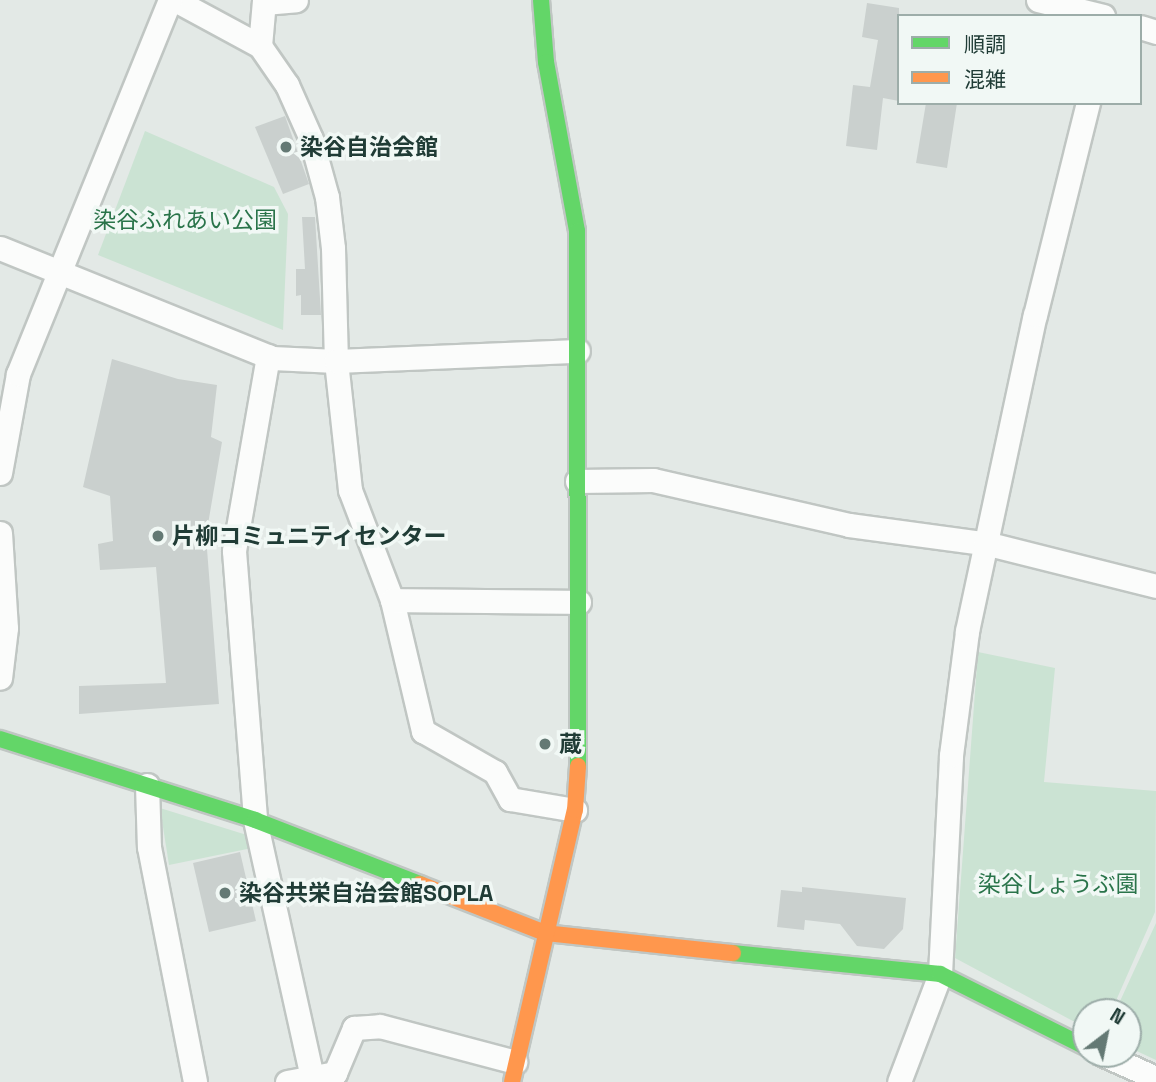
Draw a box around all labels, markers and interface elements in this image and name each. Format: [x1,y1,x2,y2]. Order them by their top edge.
legend [897,14,1142,105]
text: 順調 [964,31,1006,58]
text: 混雑 [964,66,1006,93]
place label: 染谷自治会館 [300,133,438,161]
marker: 染谷自治会館 [278,139,294,155]
park label: 染谷ふれあい公園 [93,206,277,234]
place label: 片柳コミュニティセンター [172,522,448,550]
marker: 片柳コミュニティセンター [150,528,166,544]
place label: 蔵 [559,730,582,758]
marker: 蔵 [537,736,553,752]
park label: 染谷しょうぶ園 [978,870,1138,898]
place label: 染谷共栄自治会館SOPLA [239,879,493,907]
marker: 染谷共栄自治会館SOPLA [217,885,233,901]
north arrow [1072,998,1142,1068]
text: N [1105,1002,1129,1030]

